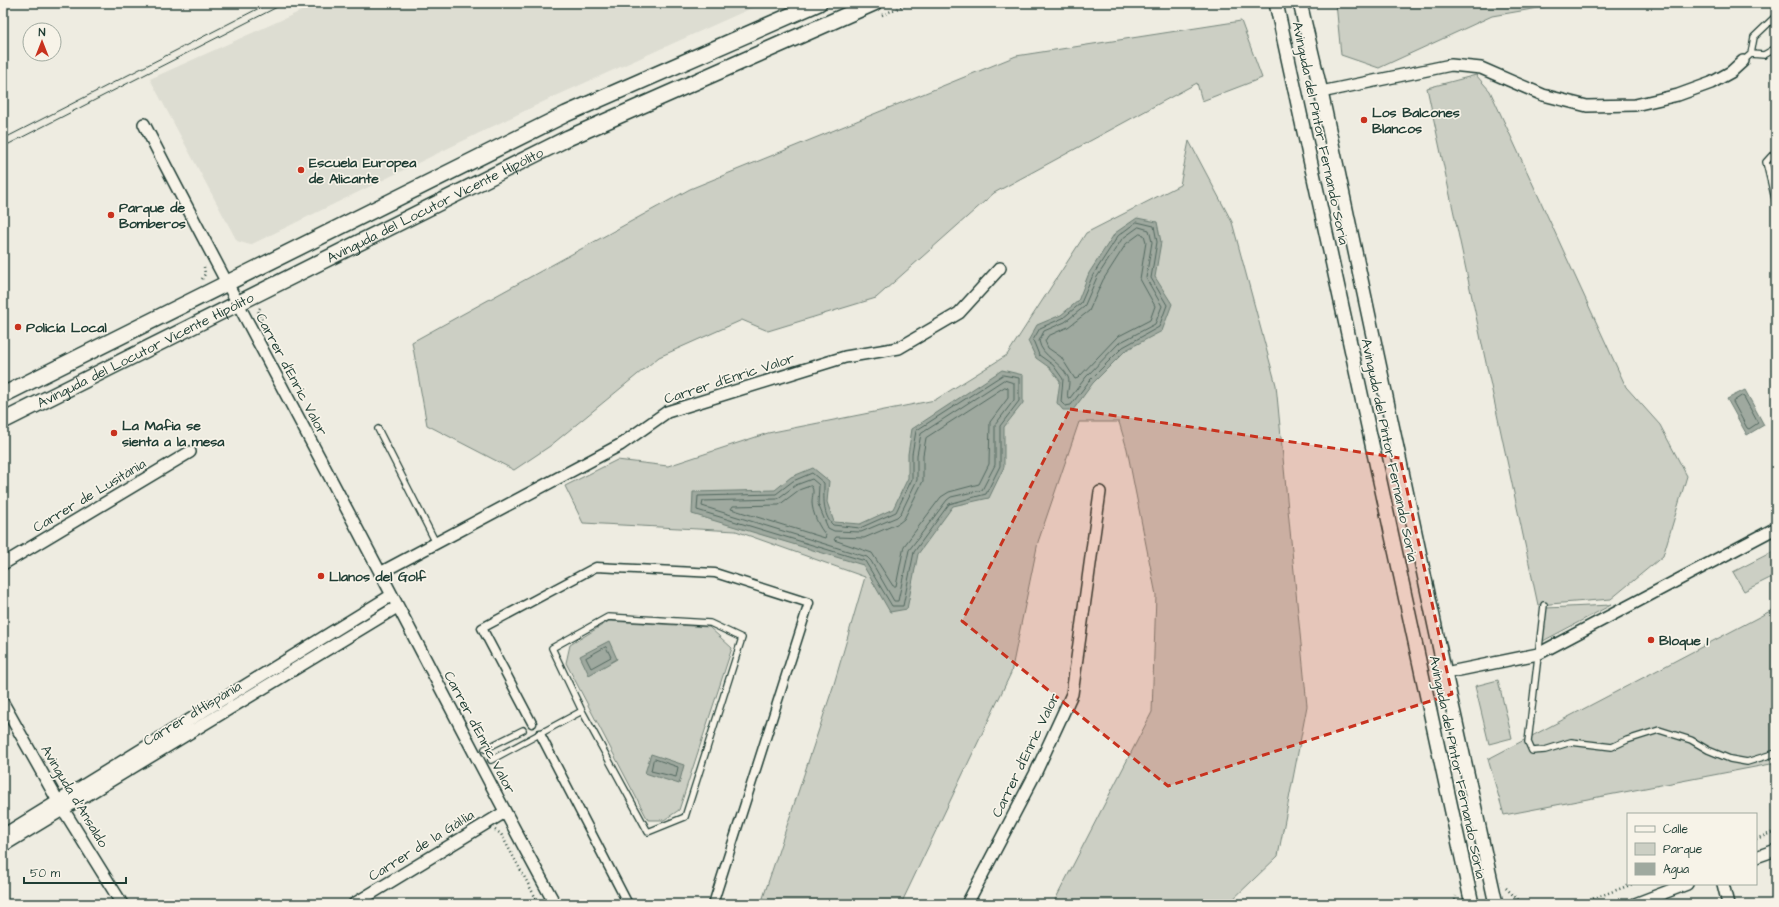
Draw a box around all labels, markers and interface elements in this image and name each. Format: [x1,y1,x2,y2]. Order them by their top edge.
street label: Avinguda del Pintor Fernando Soria [1287,20,1353,247]
north arrow [22,22,62,62]
text: N [39,25,46,40]
place label: Los Balcones Blancos [1372,103,1460,139]
marker: Los Balcones Blancos [1359,115,1369,125]
street label: Avinguda del Locutor Vicente Hipólito [324,143,547,268]
place label: Escuela Europea de Alicante [308,153,417,189]
marker: Escuela Europea de Alicante [296,165,306,175]
place label: Parque de Bomberos [119,198,186,234]
marker: Parque de Bomberos [106,210,116,220]
street label: Avinguda del Locutor Vicente Hipólito [34,288,257,413]
street label: Carrer d'Enric Valor [250,310,332,440]
place label: Policía Local [26,318,107,338]
marker: Policía Local [13,322,23,332]
street label: Avinguda del Pintor Fernando Soria [1356,337,1422,564]
street label: Carrer d'Enric Valor [661,348,797,409]
place label: La Mafia se sienta a la mesa [122,416,225,452]
marker: La Mafia se sienta a la mesa [109,428,119,438]
street label: Carrer de Lusitània [29,454,150,538]
place label: Llanos del Golf [329,567,427,587]
marker: Llanos del Golf [316,571,326,581]
place label: Bloque 1 [1659,631,1709,651]
marker: Bloque 1 [1646,635,1656,645]
street label: Avinguda del Pintor Fernando Soria [1424,654,1490,881]
street label: Carrer d'Enric Valor [438,668,520,798]
street label: Carrer d'Hispània [140,677,246,751]
street label: Carrer d'Enric Valor [987,690,1065,821]
street label: Avinguda d'Ansaldo [36,741,113,852]
street label: Carrer de la Gàl·lia [365,805,478,886]
legend [1627,813,1757,885]
text: Calle [1663,821,1688,838]
text: Parque [1663,841,1703,858]
scale bar [24,859,126,885]
text: Agua [1663,861,1689,879]
text: 50 m [30,865,61,882]

